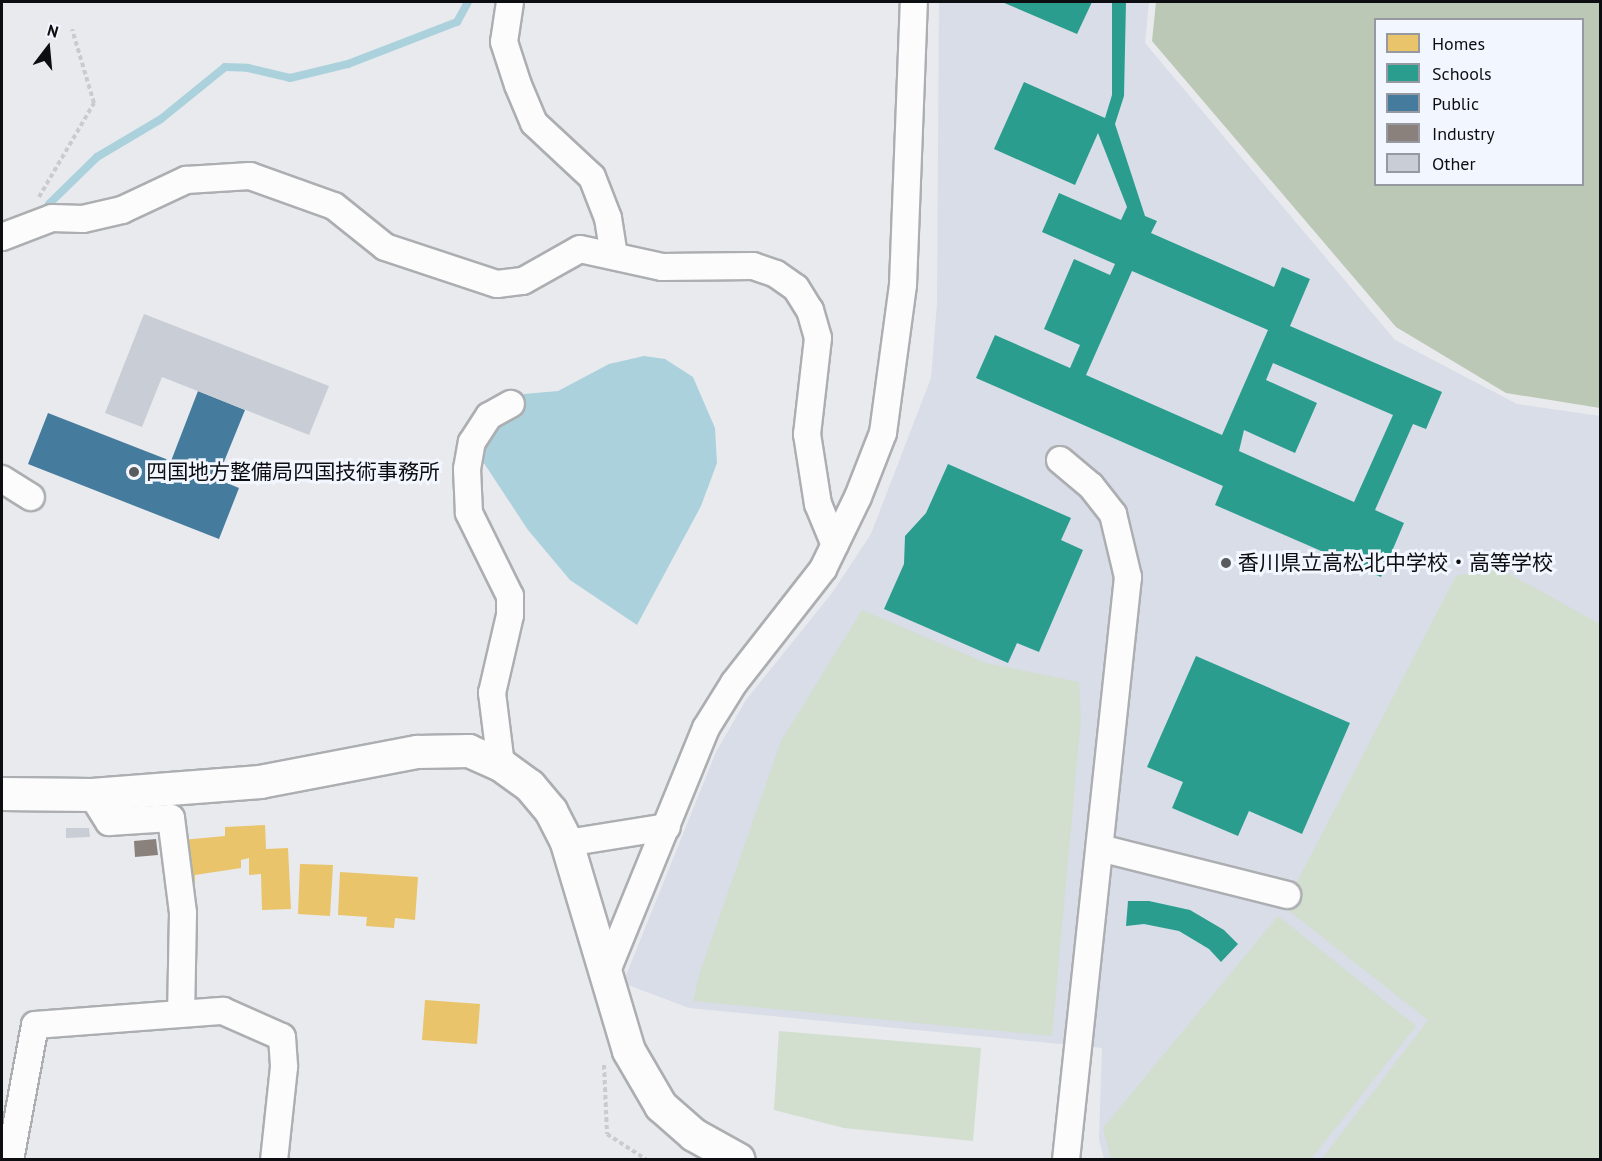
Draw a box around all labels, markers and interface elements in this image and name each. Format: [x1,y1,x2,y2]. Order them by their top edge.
north arrow [18,18,78,78]
legend [1374,18,1584,186]
text: N [45,20,61,42]
text: Homes [1432,32,1485,55]
text: Schools [1432,62,1492,85]
text: Public [1432,92,1479,115]
text: Industry [1432,122,1495,145]
text: Other [1432,152,1476,175]
place label: 四国地方整備局四国技術事務所 [146,459,440,485]
marker: 四国地方整備局四国技術事務所 [127,465,141,479]
place label: 香川県立高松北中学校・高等学校 [1238,550,1553,576]
marker: 香川県立高松北中学校・高等学校 [1219,556,1233,570]

